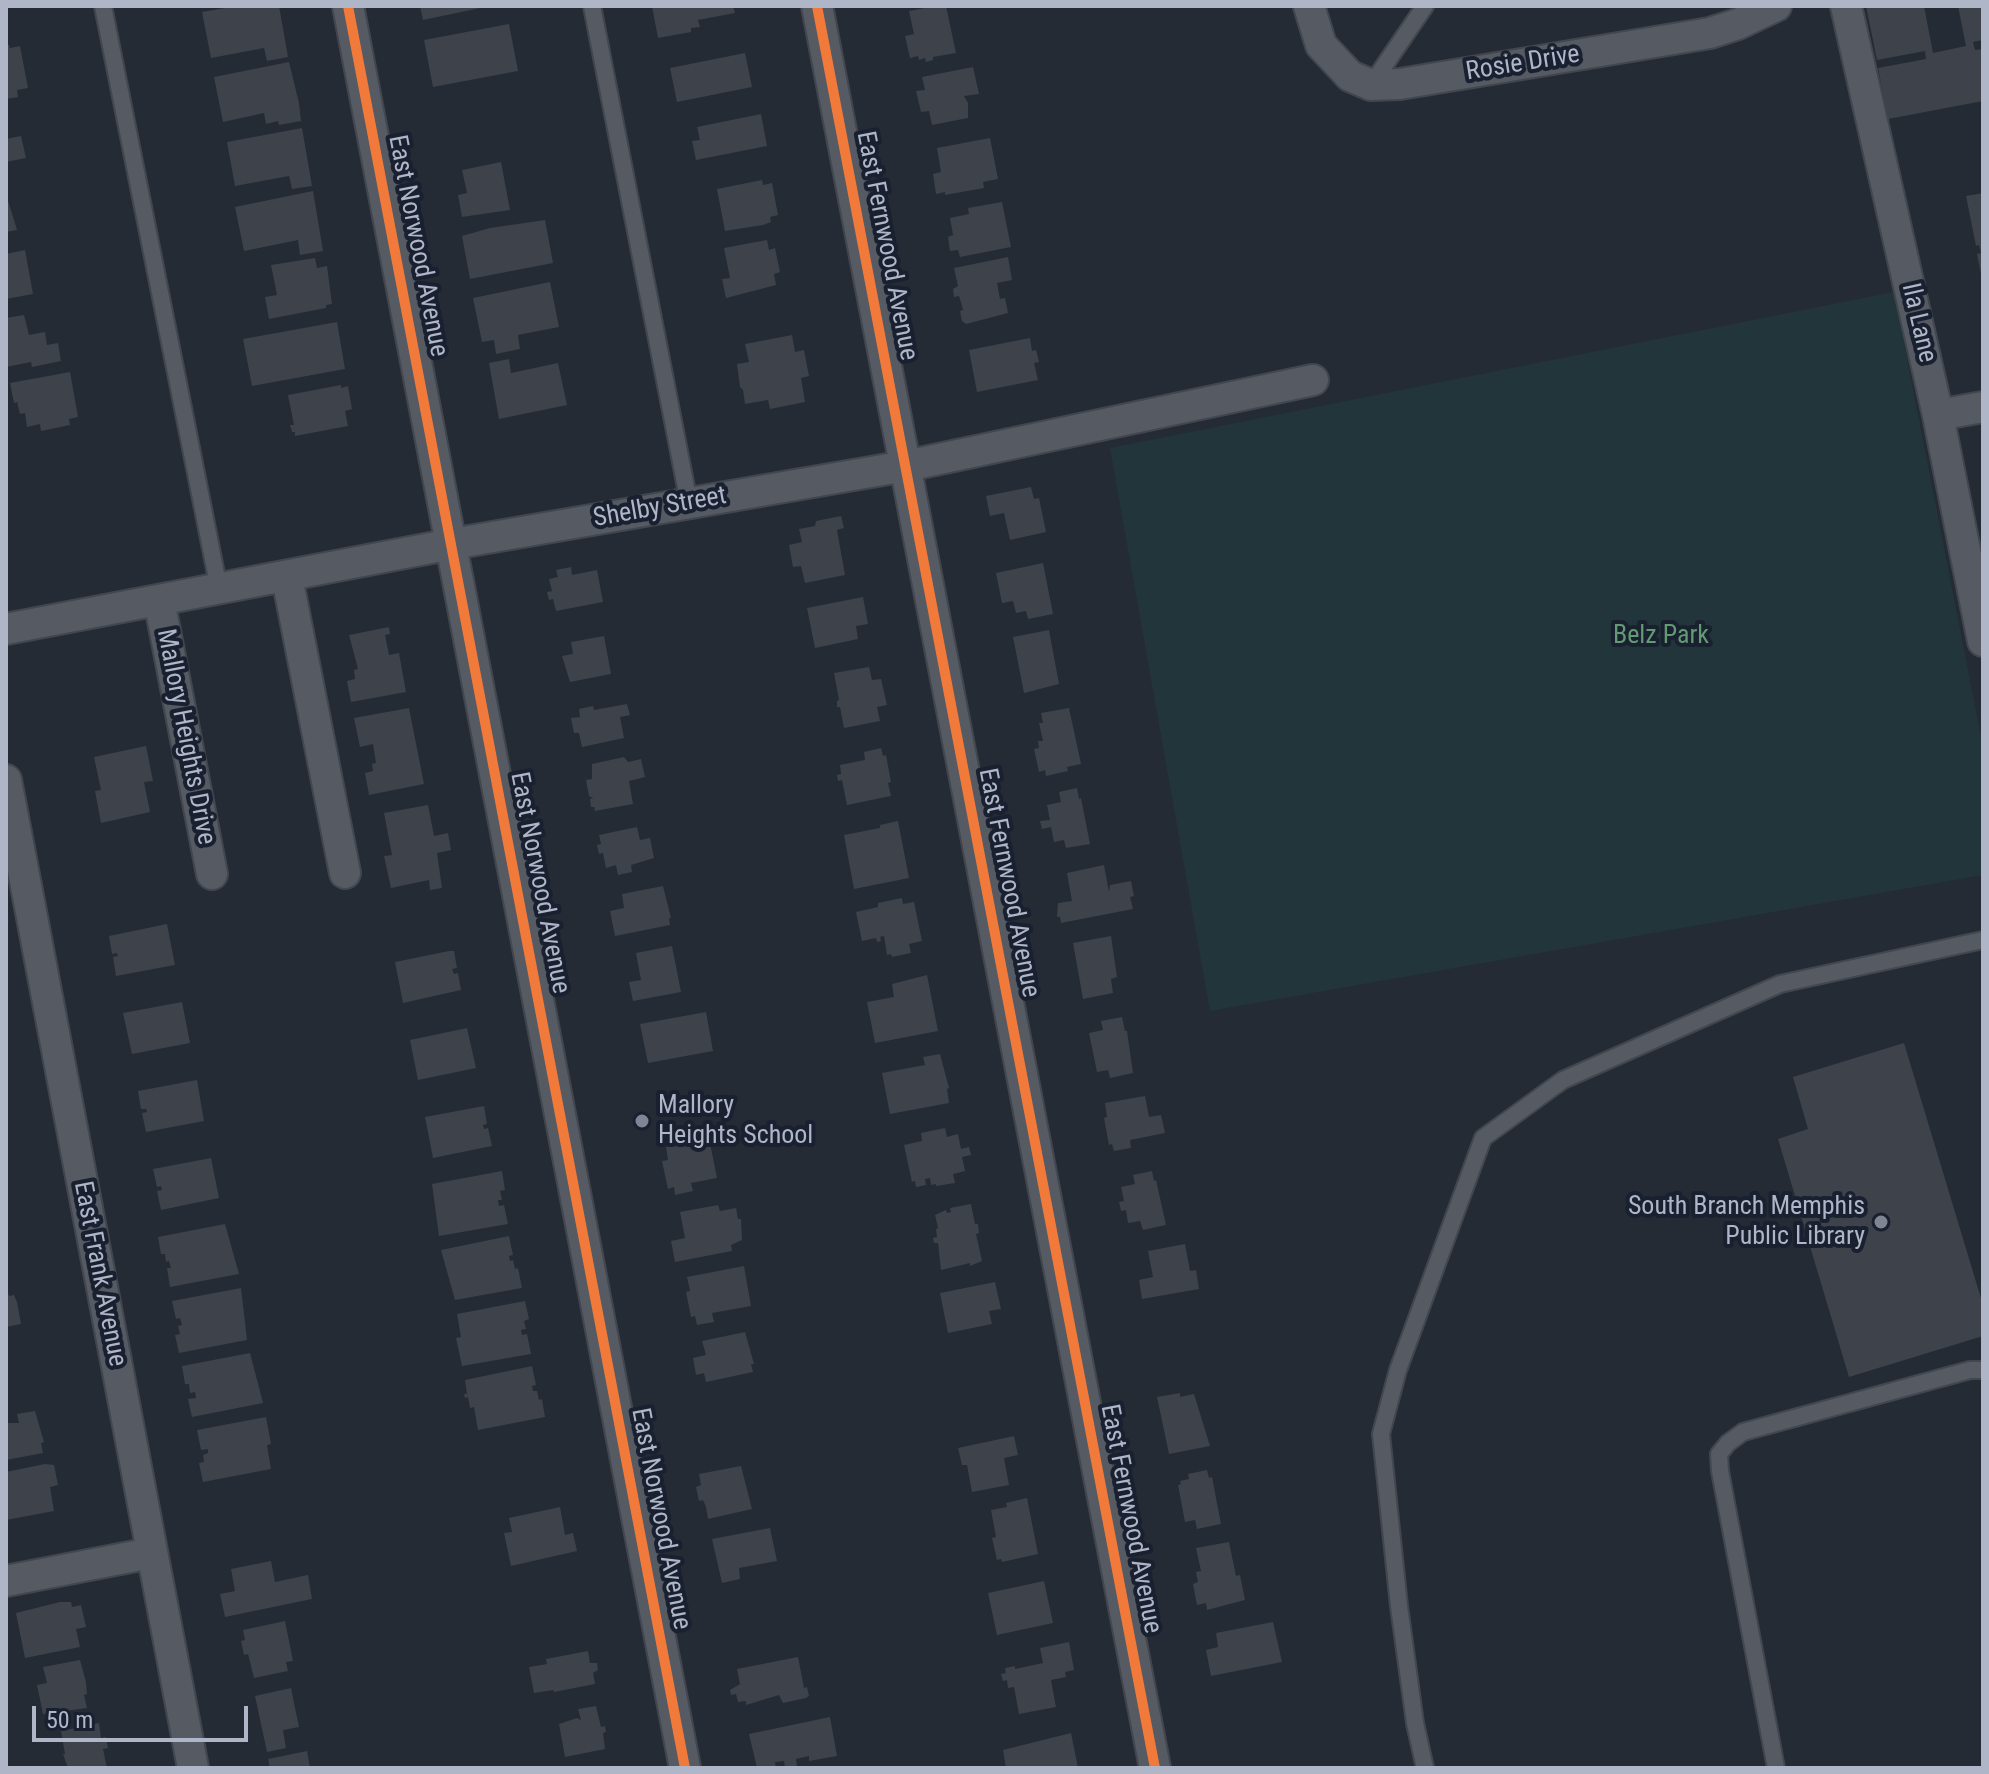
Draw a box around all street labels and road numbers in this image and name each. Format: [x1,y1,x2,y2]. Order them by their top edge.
street label: Rosie Drive [1464,40,1582,88]
street label: East Fernwood Avenue [849,129,923,363]
street label: East Norwood Avenue [380,133,454,359]
street label: Ila Lane [1894,280,1942,366]
street label: Shelby Street [591,481,729,535]
street label: Mallory Heights Drive [149,627,221,847]
street label: East Fernwood Avenue [971,766,1045,1000]
street label: East Norwood Avenue [502,770,576,996]
street label: East Frank Avenue [66,1179,132,1369]
street label: East Fernwood Avenue [1093,1402,1167,1636]
street label: East Norwood Avenue [623,1406,697,1632]

